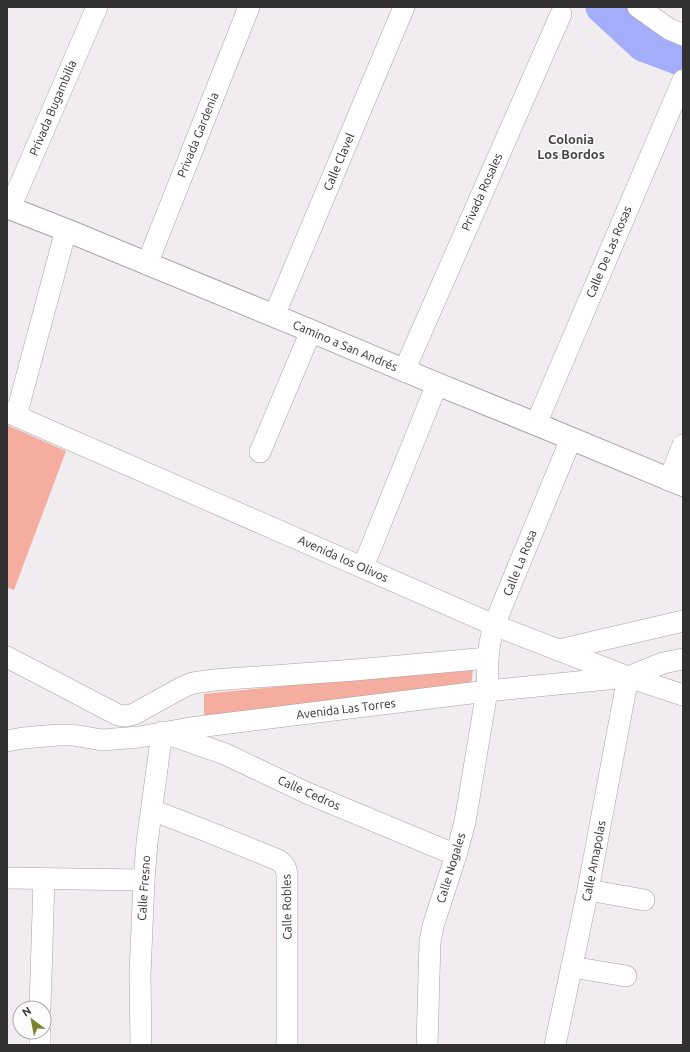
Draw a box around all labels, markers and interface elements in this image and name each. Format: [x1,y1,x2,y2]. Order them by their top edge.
street label: Privada Bugambilia [27,58,79,158]
street label: Privada Gardenia [175,90,221,179]
street label: Calle Clavel [321,131,357,193]
district label: Colonia Los Bordos [537,132,605,161]
street label: Privada Rosales [459,151,504,233]
street label: Calle De Las Rosas [583,204,634,300]
street label: Camino a San Andrés [291,318,399,373]
street label: Calle La Rosa [500,528,539,598]
street label: Avenida los Olivos [296,533,390,584]
street label: Avenida Las Torres [295,696,396,721]
street label: Calle Cedros [276,773,342,812]
street label: Calle Amapolas [579,819,608,902]
street label: Calle Nogales [434,831,467,905]
street label: Calle Fresno [135,855,152,921]
street label: Calle Robles [279,874,294,940]
north arrow [12,1000,52,1040]
text: N [20,1004,33,1019]

